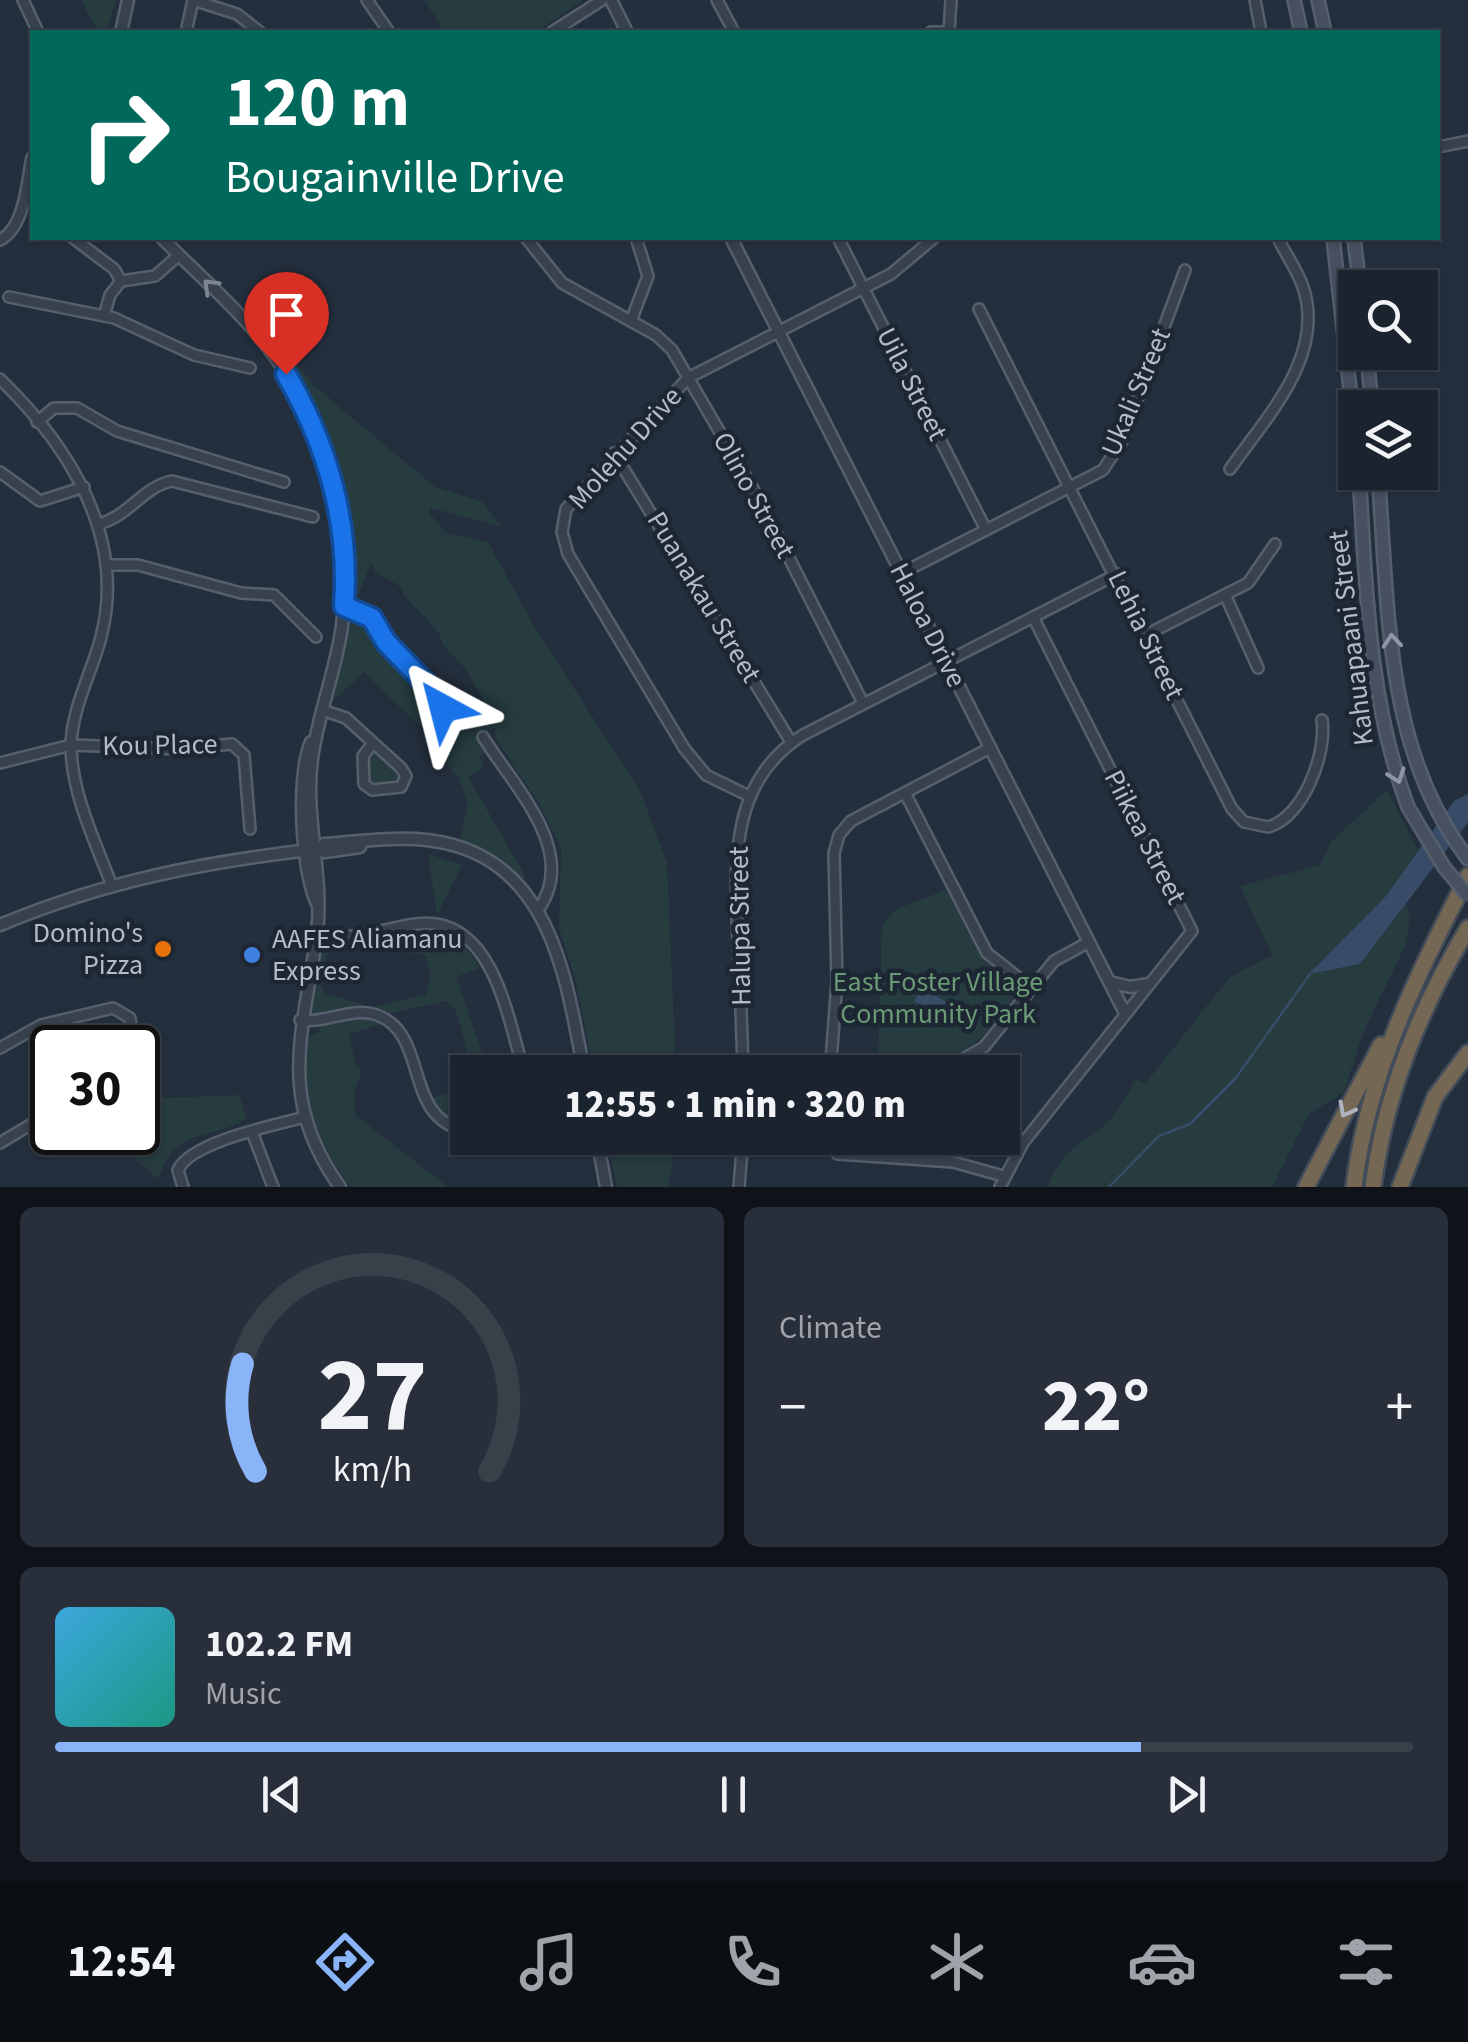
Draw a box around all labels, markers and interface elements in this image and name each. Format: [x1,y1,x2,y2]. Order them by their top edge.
text: 120 m [225,53,410,153]
icon: right [60,70,190,200]
text: Bougainville Drive [225,146,565,210]
map controls [1338,270,1438,490]
button: search [1338,270,1438,370]
pin [244,272,329,375]
one-way arrow [203,280,221,298]
icon: arrive [259,287,314,342]
street label: Uila Street [866,321,958,448]
street label: Ukali Street [1091,321,1181,462]
street label: Molehu Drive [559,378,691,518]
button: layers [1338,390,1438,490]
street label: Olino Street [703,425,805,566]
street label: Puanakau Street [637,504,771,691]
street label: Kahuapaani Street [1318,528,1384,748]
street label: Haloa Drive [880,556,976,694]
street label: Lehia Street [1098,564,1195,707]
one-way arrow [1381,633,1403,649]
position arrow [391,656,495,760]
street label: Kou Place [102,724,218,766]
street label: Piikea Street [1094,763,1196,912]
one-way arrow [1385,767,1406,784]
street label: Halupa Street [719,845,761,1006]
place label: Domino's Pizza [33,913,143,985]
place label: AAFES Aliamanu Express [272,919,463,991]
marker: Domino's Pizza [152,938,174,960]
marker: AAFES Aliamanu Express [241,944,263,966]
park label: East Foster Village Community Park [833,962,1043,1034]
speed limit sign: 30 [30,1025,160,1155]
text: 12:55 · 1 min · 320 m [564,1078,906,1132]
one-way arrow [1339,1099,1359,1117]
text: Climate [779,1305,882,1351]
text: 27 [317,1323,427,1471]
text: 22° [1042,1353,1150,1460]
text: − [779,1369,806,1447]
text: + [1386,1369,1413,1447]
text: km/h [332,1444,412,1495]
text: 102.2 FM [205,1617,353,1671]
text: Music [205,1671,282,1717]
icon: previous [254,1767,309,1822]
icon: pause [706,1767,761,1822]
icon: next [1159,1767,1214,1822]
icon: directions [310,1927,380,1997]
icon: music [514,1927,584,1997]
icon: phone [718,1927,788,1997]
icon: climate [922,1927,992,1997]
icon: car [1127,1927,1197,1997]
icon: filters [1331,1927,1401,1997]
text: 12:54 [67,1930,176,1994]

